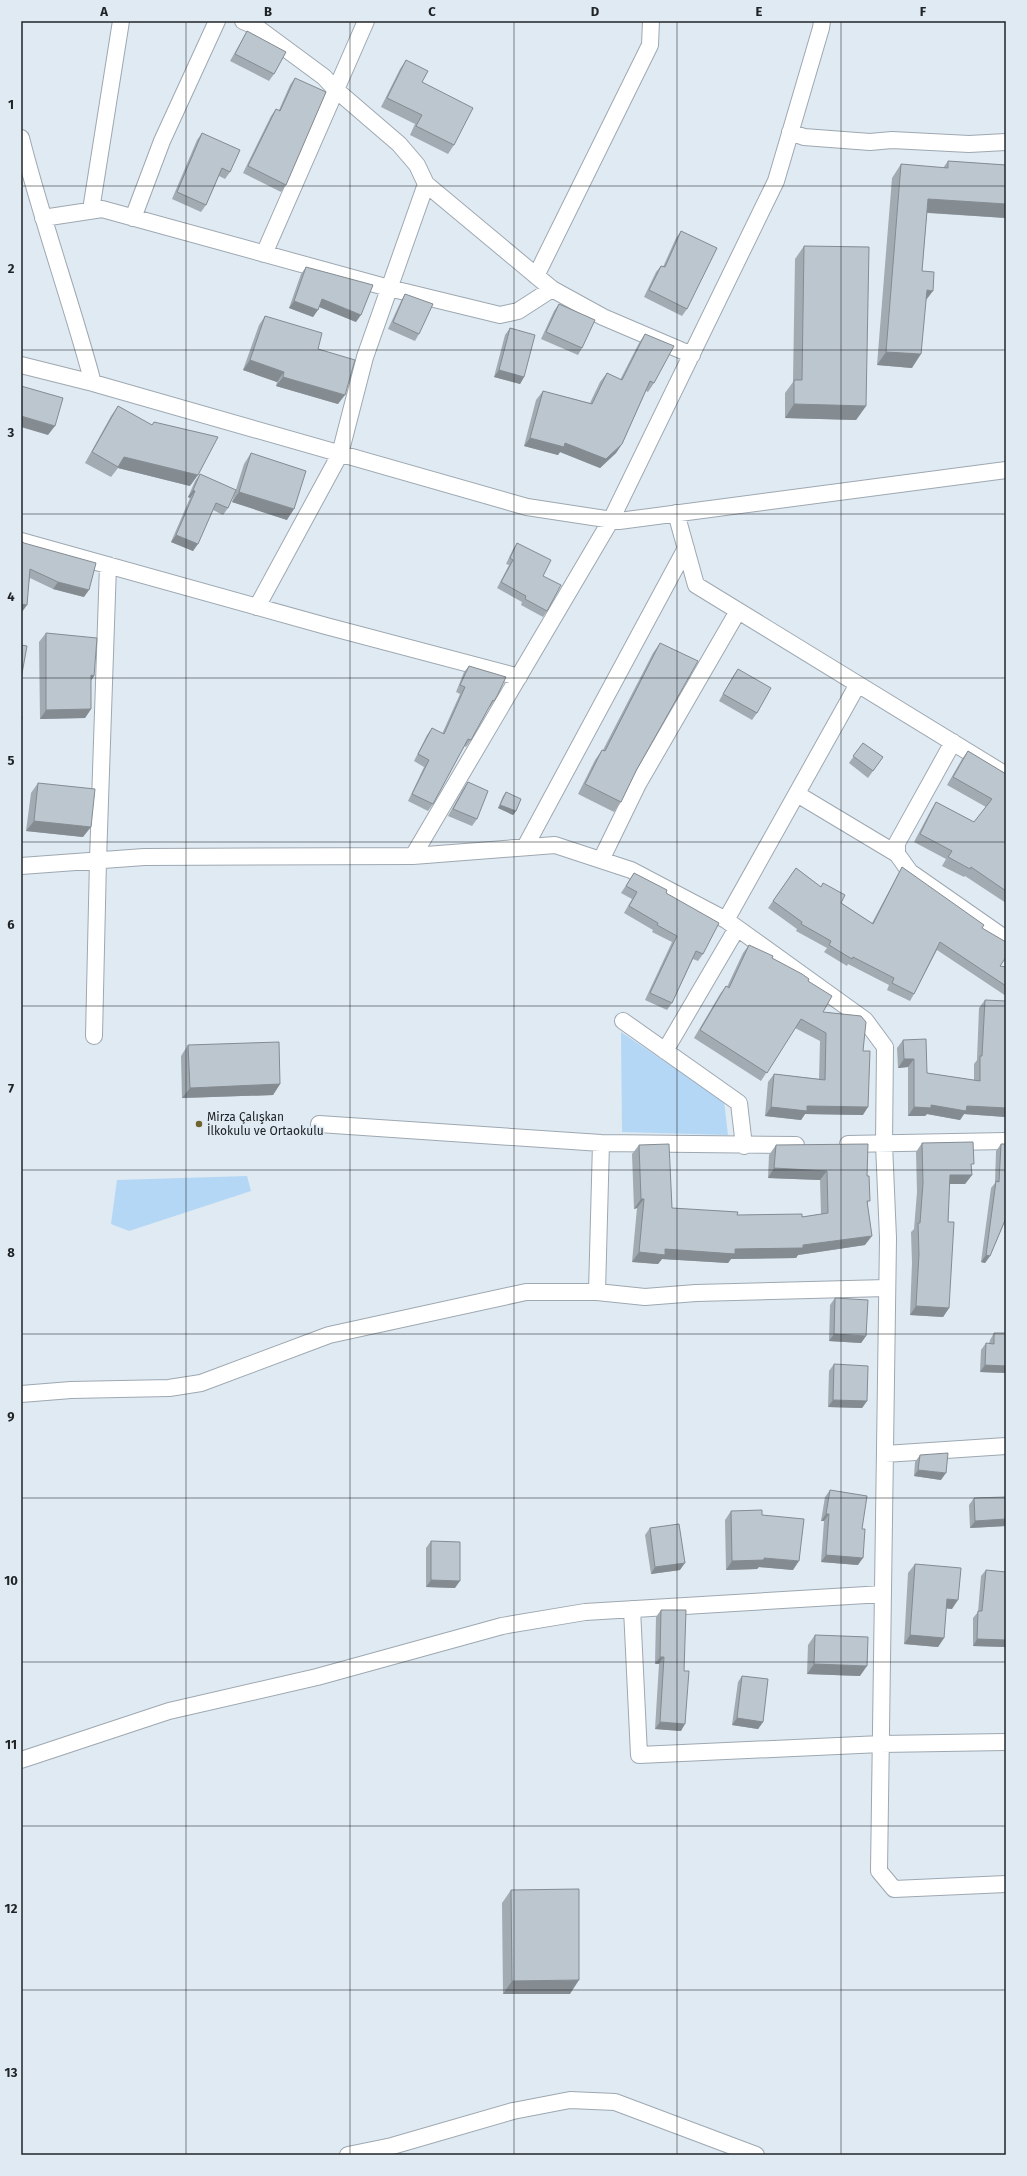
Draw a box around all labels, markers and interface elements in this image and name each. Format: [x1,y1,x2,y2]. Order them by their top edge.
text: A [99,4,108,19]
text: B [264,4,272,19]
text: C [428,4,436,19]
text: D [591,4,600,19]
text: E [756,4,763,19]
text: F [920,4,927,19]
text: 1 [8,97,14,112]
text: 2 [8,261,15,276]
text: 3 [7,425,15,440]
text: 4 [7,589,15,604]
text: 5 [8,753,15,768]
text: 6 [7,917,15,932]
text: 7 [8,1081,14,1096]
place label: Mirza Çalışkan İlkokulu ve Ortaokulu [207,1110,324,1138]
marker: Mirza Çalışkan İlkokulu ve Ortaokulu [194,1119,204,1129]
text: 8 [7,1245,15,1260]
text: 9 [7,1409,15,1424]
text: 10 [4,1573,18,1588]
text: 11 [5,1737,17,1752]
text: 12 [5,1901,18,1916]
text: 13 [5,2065,18,2080]

